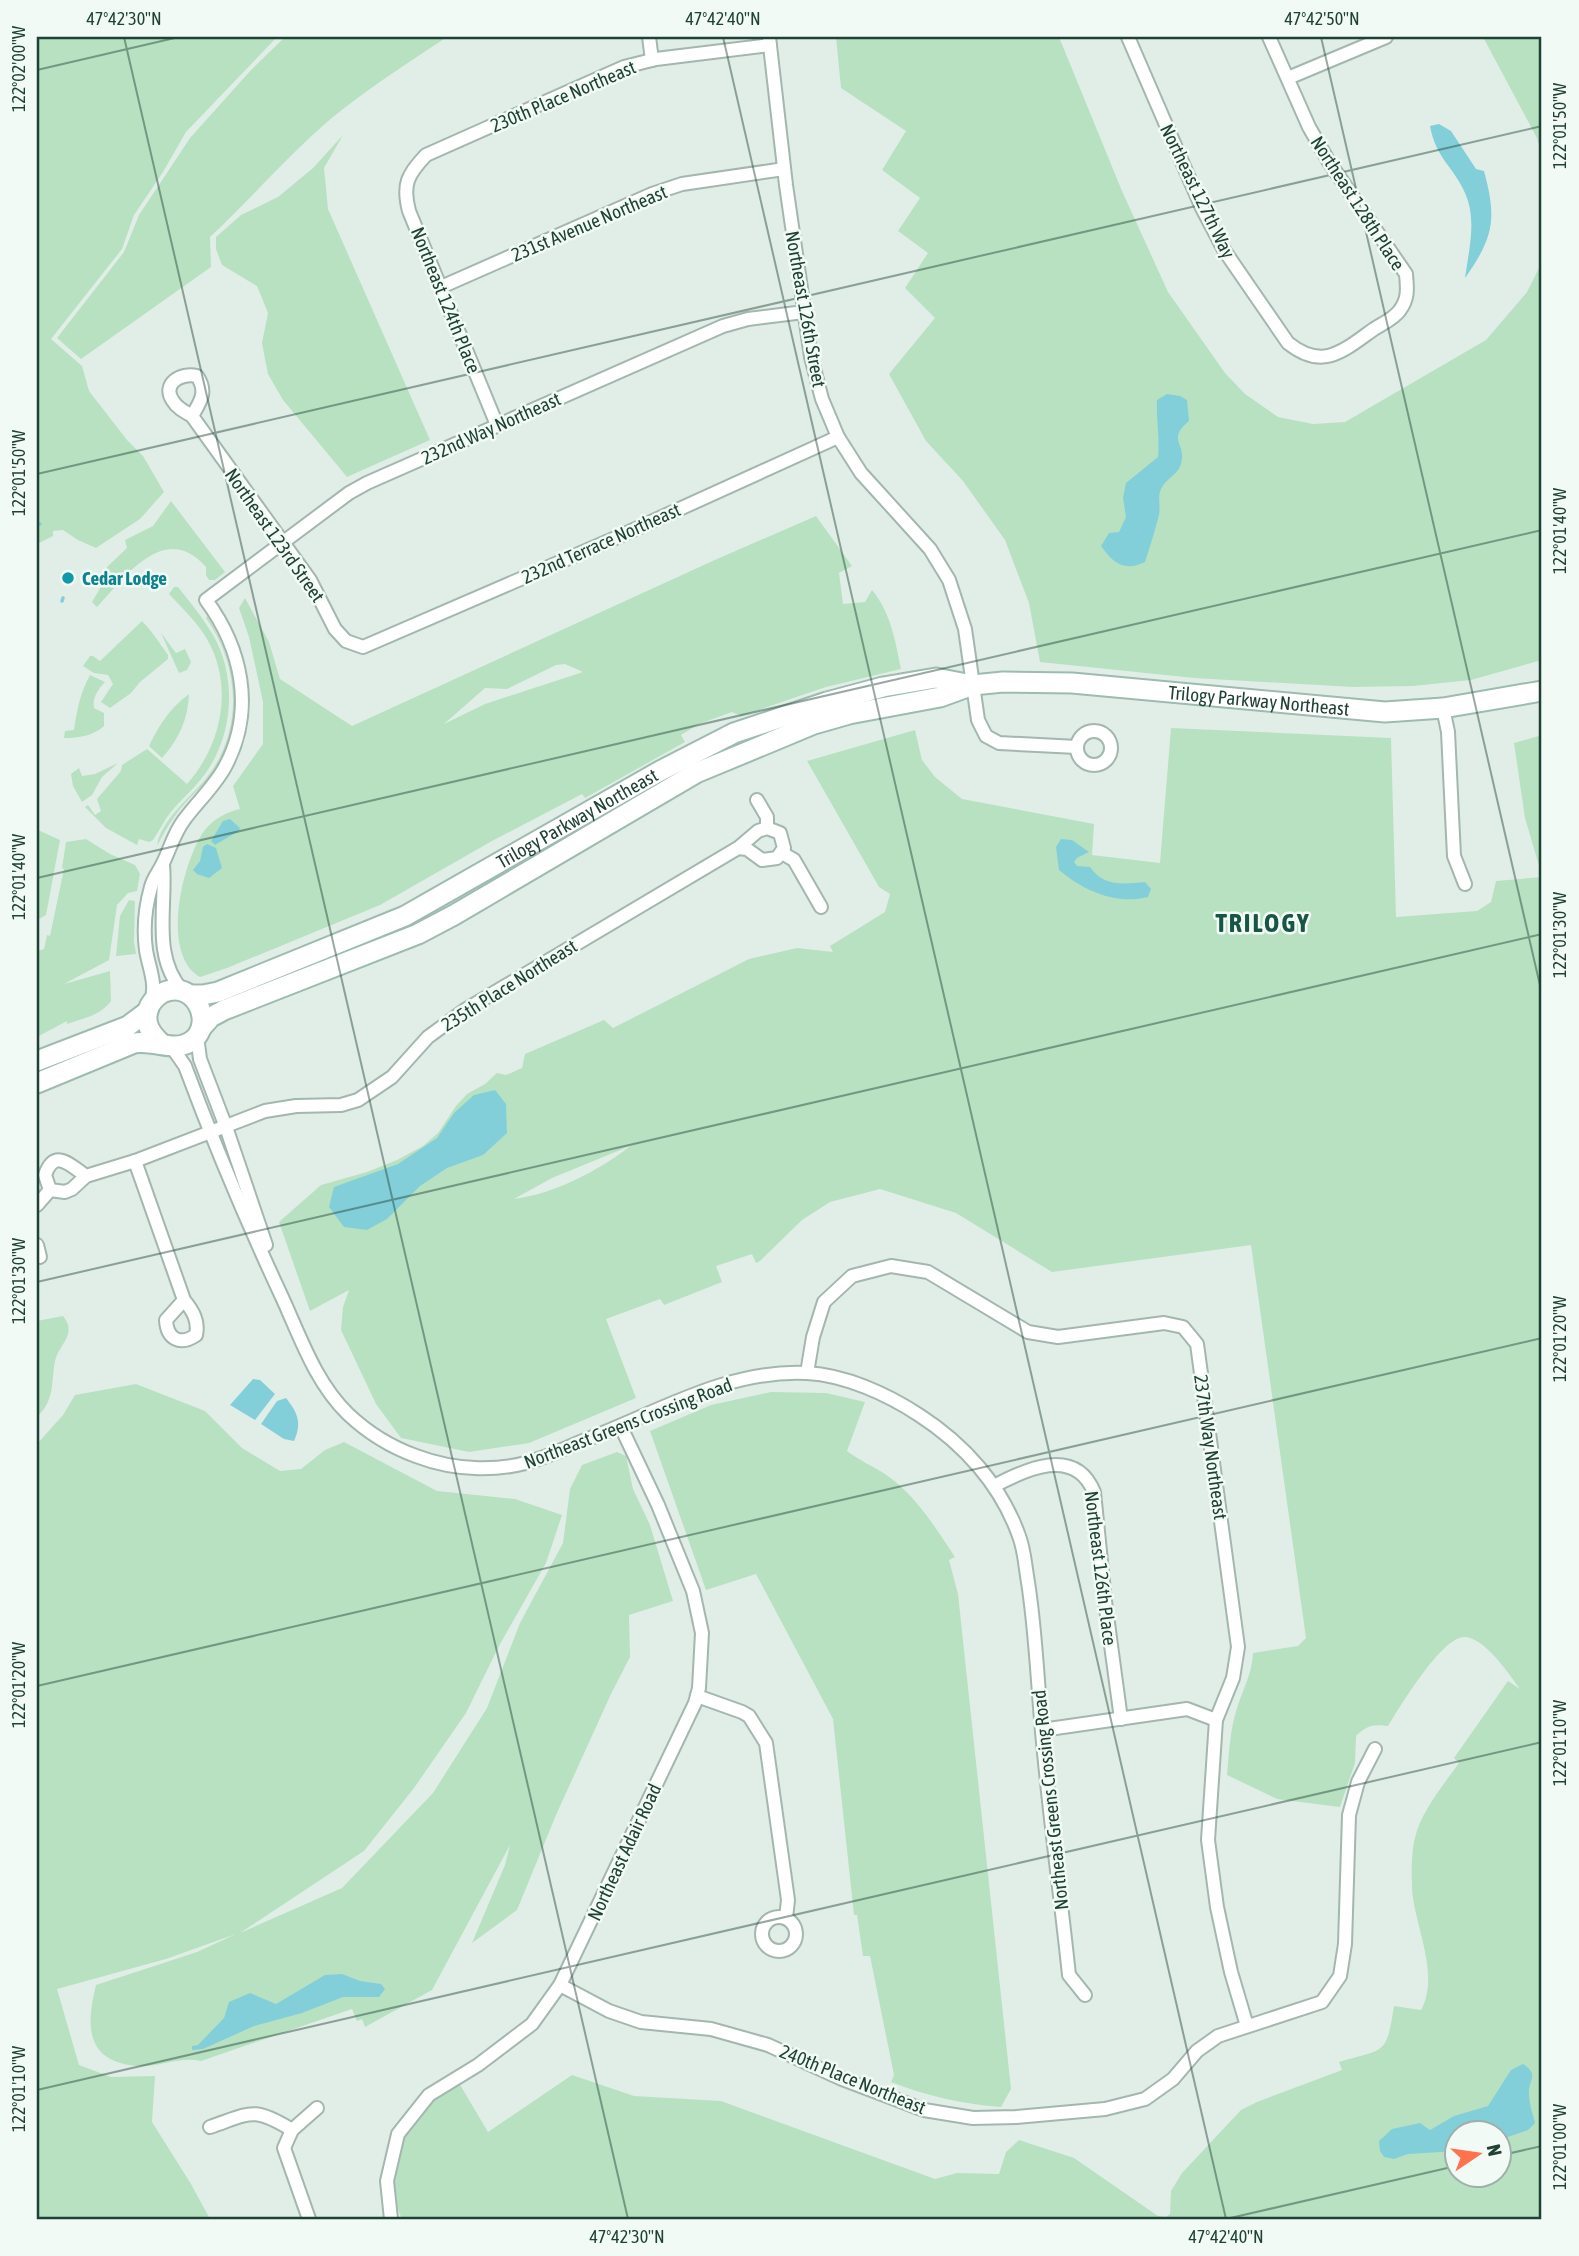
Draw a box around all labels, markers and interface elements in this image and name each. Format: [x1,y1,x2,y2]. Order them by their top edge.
text: 47°42'30"N [86,8,162,29]
text: 47°42'40"N [685,8,761,29]
text: 47°42'50"N [1284,8,1360,29]
text: 122°02'00"W [8,26,29,112]
street label: 230th Place Northeast [487,56,639,136]
text: 122°01'50"W [1549,83,1570,169]
street label: Northeast 127th Way [1156,120,1240,262]
street label: Northeast 128th Place [1306,132,1410,274]
street label: 231st Avenue Northeast [508,180,670,266]
street label: Northeast 124th Place [407,224,485,376]
street label: Northeast 126th Street [781,229,831,389]
street label: 232nd Way Northeast [418,387,564,469]
text: 122°01'50"W [8,430,29,516]
street label: Northeast 123rd Street [221,464,329,606]
text: 122°01'40"W [1549,488,1570,574]
street label: 232nd Terrace Northeast [518,498,684,588]
place label: Cedar Lodge [82,567,167,589]
marker: Cedar Lodge [60,570,76,586]
street label: Trilogy Parkway Northeast [1167,681,1350,720]
street label: Trilogy Parkway Northeast [493,764,661,873]
text: 122°01'40"W [8,834,29,920]
text: 122°01'30"W [1549,892,1570,978]
district label: TRILOGY [1215,908,1311,938]
street label: 235th Place Northeast [437,934,581,1036]
text: 122°01'30"W [8,1238,29,1324]
text: 122°01'20"W [1549,1296,1570,1382]
street label: Northeast Greens Crossing Road [521,1373,735,1473]
street label: 237th Way Northeast [1190,1373,1232,1521]
street label: Northeast 126th Place [1081,1490,1121,1646]
text: 122°01'20"W [8,1642,29,1728]
street label: Northeast Greens Crossing Road [1028,1689,1072,1911]
text: 122°01'10"W [1549,1700,1570,1786]
street label: Northeast Adair Road [583,1780,665,1924]
street label: 240th Place Northeast [777,2040,929,2118]
text: 122°01'10"W [8,2046,29,2132]
text: 122°01'00"W [1549,2104,1570,2190]
north arrow [1442,2120,1512,2190]
text: N [1483,2142,1507,2158]
text: 47°42'30"N [589,2226,665,2247]
text: 47°42'40"N [1188,2226,1264,2247]

